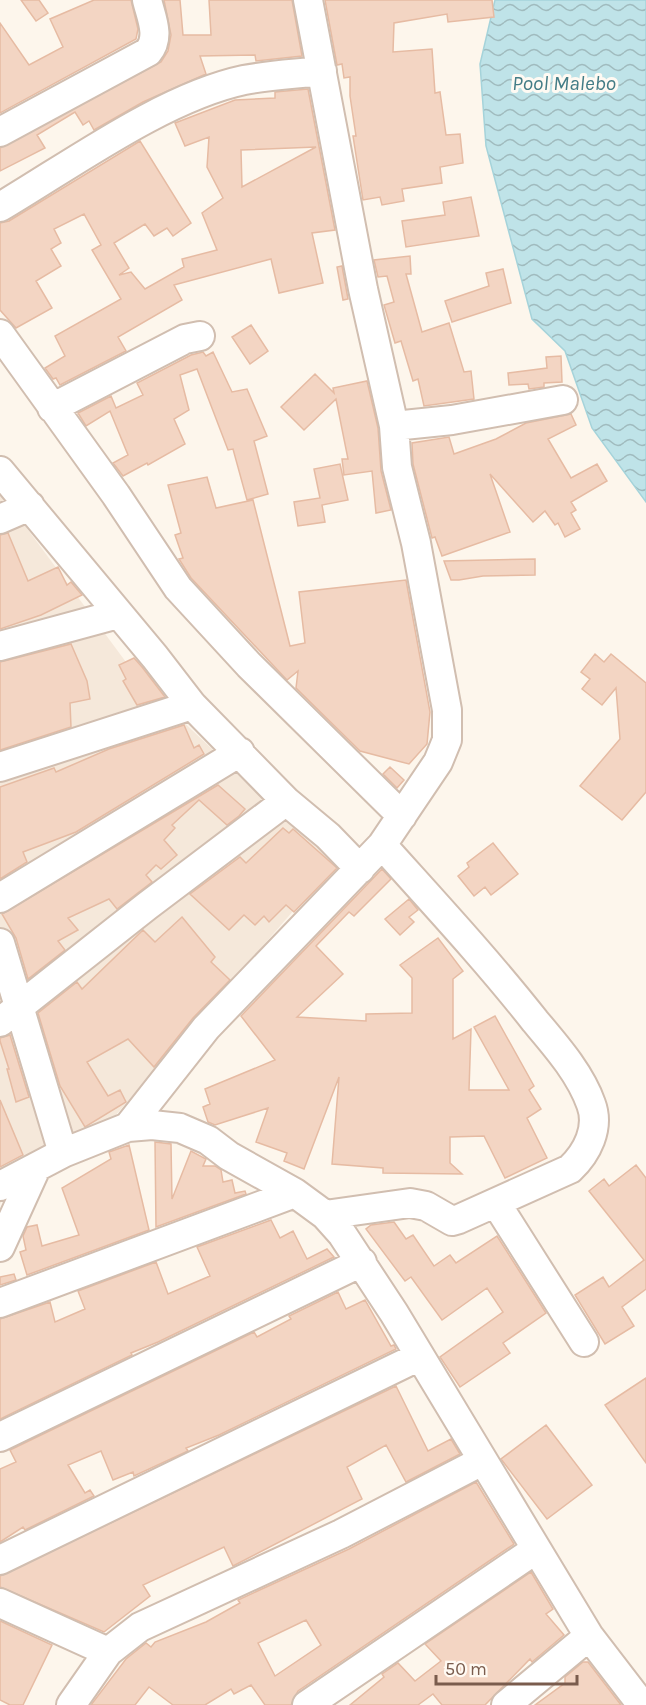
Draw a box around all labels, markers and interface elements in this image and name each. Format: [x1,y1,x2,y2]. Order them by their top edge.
water label: Pool Malebo [512,71,617,95]
scale bar [436,1648,577,1686]
text: 50 m [445,1658,487,1680]

